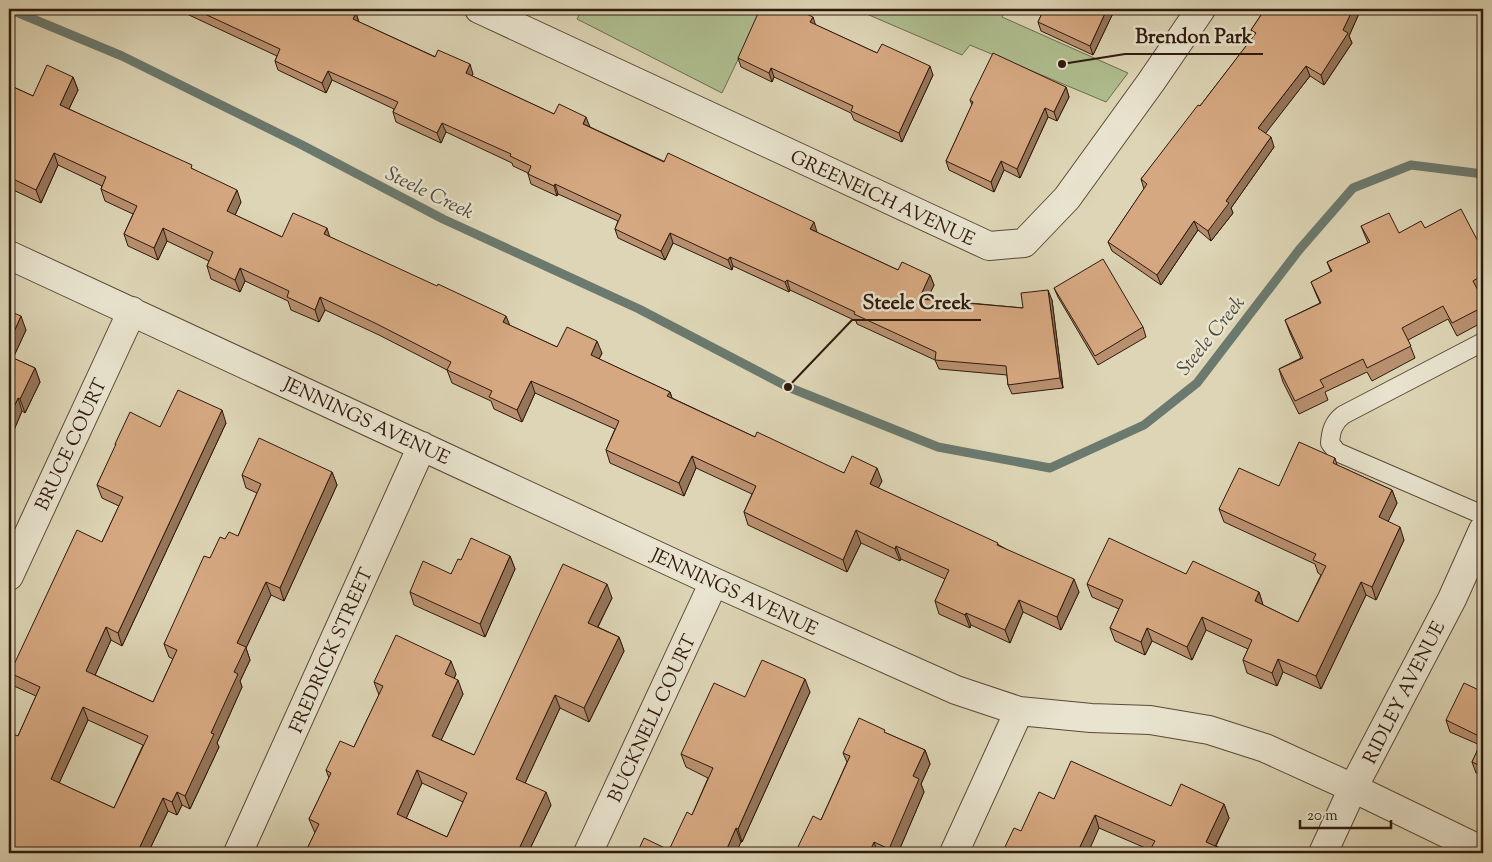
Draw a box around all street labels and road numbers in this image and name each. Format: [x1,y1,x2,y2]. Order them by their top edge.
street label: GREENEICH AVENUE [785,145,979,254]
street label: JENNINGS AVENUE [277,371,454,473]
street label: BRUCE COURT [30,374,115,516]
street label: JENNINGS AVENUE [645,542,822,644]
street label: FREDRICK STREET [284,564,381,738]
street label: RIDLEY AVENUE [1358,617,1453,769]
street label: BUCKNELL COURT [602,631,704,807]

